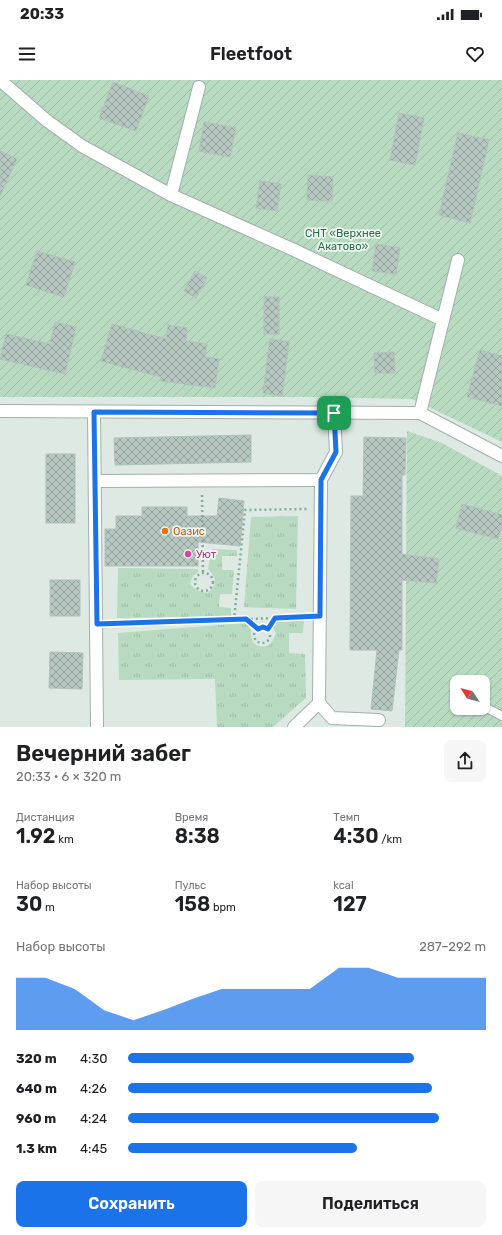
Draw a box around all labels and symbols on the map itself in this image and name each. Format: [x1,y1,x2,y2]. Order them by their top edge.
park label: СНТ «Верхнее Акатово» [305,227,381,253]
pin [317,396,351,430]
place label: Оазис [173,525,205,538]
marker: Оазис [160,526,170,536]
place label: Уют [196,548,217,561]
marker: Уют [183,549,193,559]
north arrow [450,675,490,715]

